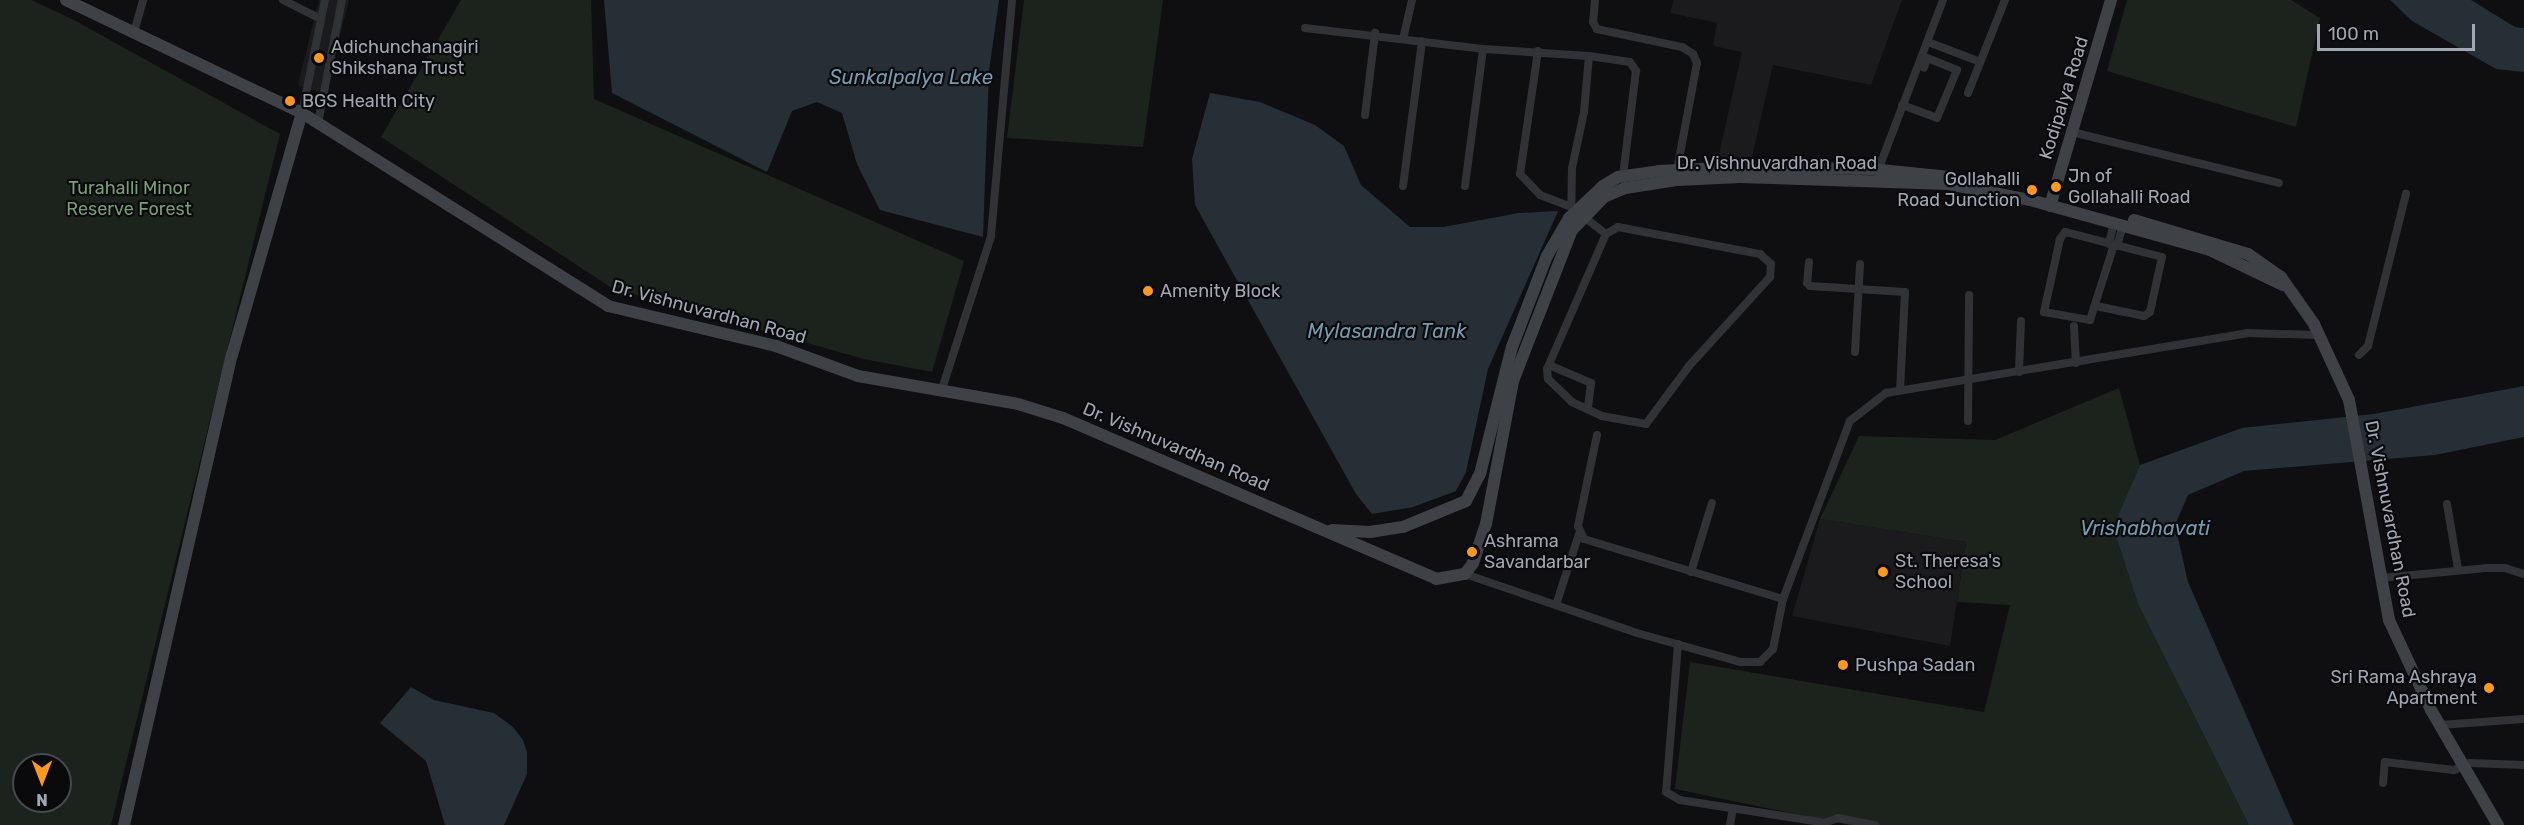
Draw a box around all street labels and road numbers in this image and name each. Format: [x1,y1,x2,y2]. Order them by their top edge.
street label: Kodipalya Road [2035,34,2093,162]
street label: Dr. Vishnuvardhan Road [1677,152,1877,174]
street label: Dr. Vishnuvardhan Road [609,276,809,348]
street label: Dr. Vishnuvardhan Road [1079,398,1273,496]
street label: Dr. Vishnuvardhan Road [2360,418,2420,620]

